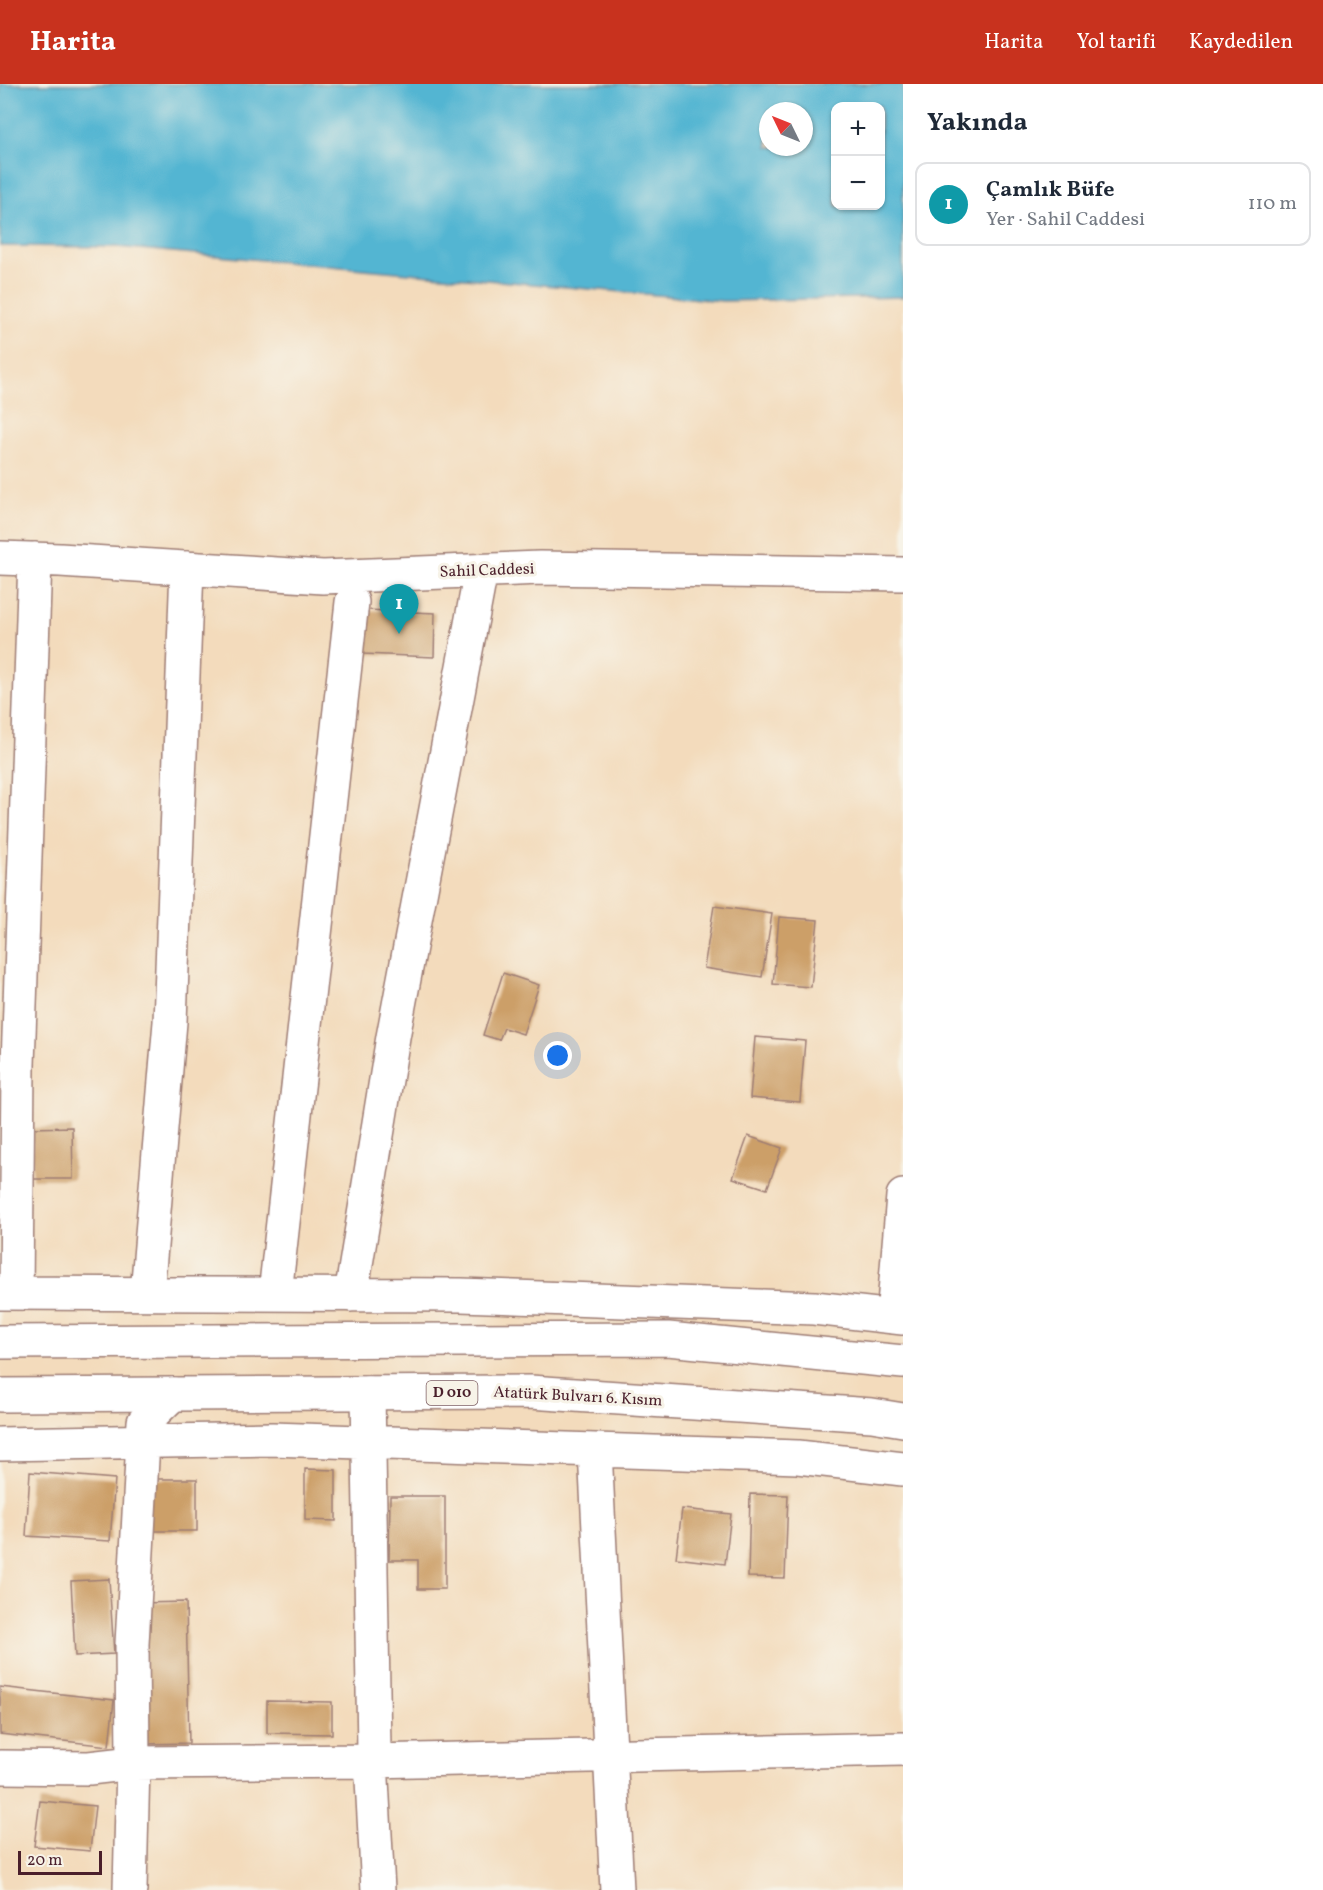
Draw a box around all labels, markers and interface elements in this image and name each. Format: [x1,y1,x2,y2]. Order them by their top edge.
text: Harita [30,23,116,62]
text: Harita [984,28,1043,57]
text: Yol tarifi [1076,28,1156,57]
text: Kaydedilen [1189,28,1293,57]
north arrow [759,102,813,156]
map controls [831,102,885,210]
button: + [831,102,885,156]
text: Yakında [927,105,1028,141]
button: − [831,156,885,210]
text: Çamlık Büfe [986,175,1114,206]
text: 1 [944,190,953,218]
text: 110 m [1248,190,1297,218]
text: Yer · Sahil Caddesi [986,206,1145,234]
street label: Sahil Caddesi [439,558,535,584]
pin: 1 [380,584,418,634]
your location [543,1041,572,1070]
road number: D 010 [426,1381,478,1405]
street label: Atatürk Bulvarı 6. Kısım [493,1382,663,1412]
scale bar [18,1848,102,1876]
text: 20 m [27,1850,62,1872]

